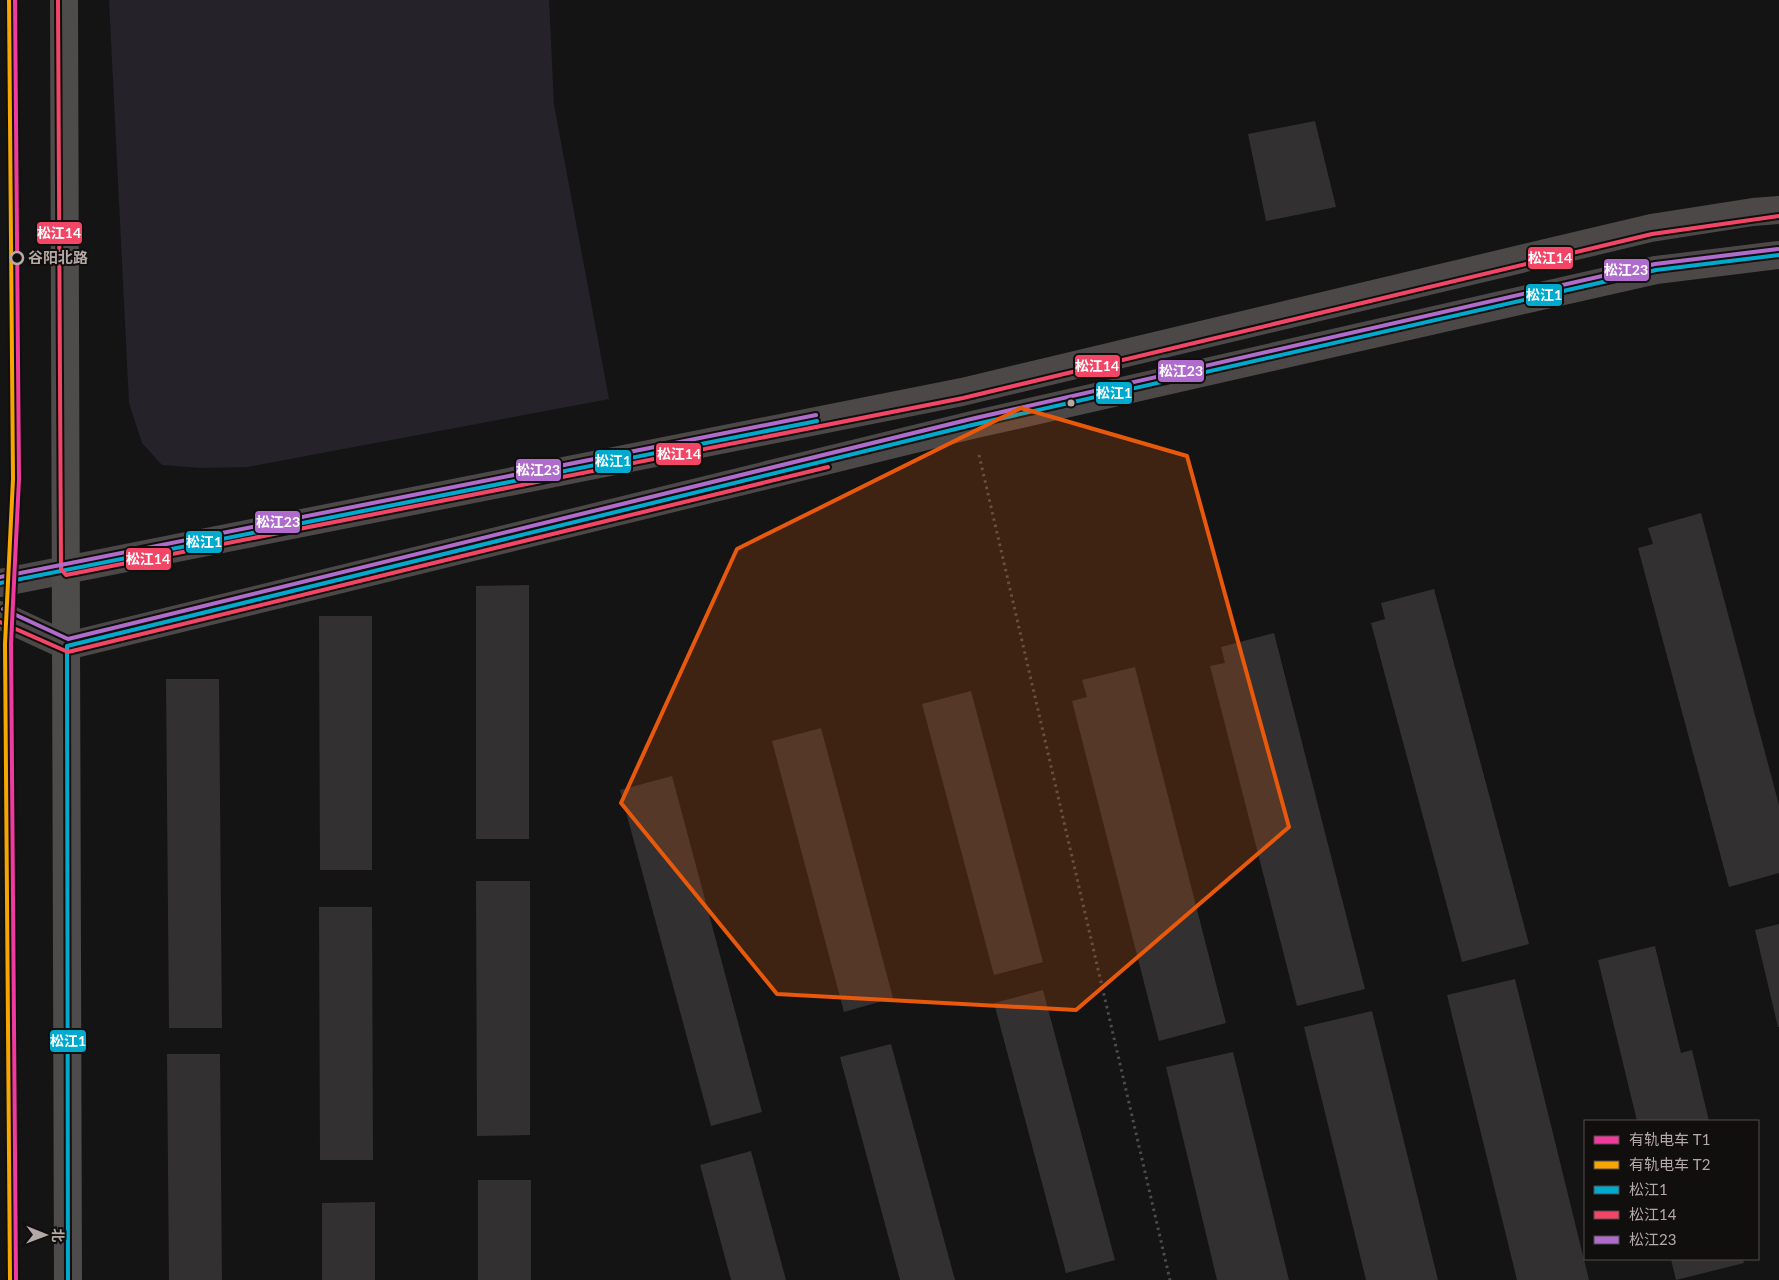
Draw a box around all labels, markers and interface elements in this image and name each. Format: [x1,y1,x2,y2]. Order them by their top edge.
line badge: 松江14 [36,221,83,245]
text: 松江14 [37,224,81,241]
line badge: 松江14 [1527,246,1574,270]
place label: 谷阳北路 [28,248,88,266]
text: 松江14 [1528,249,1572,266]
marker: 谷阳北路 [10,251,24,265]
line badge: 松江23 [1603,258,1650,282]
text: 松江23 [1604,261,1648,278]
line badge: 松江1 [1525,283,1563,307]
text: 松江1 [1526,286,1562,303]
line badge: 松江14 [1074,354,1121,378]
text: 松江14 [1075,357,1119,374]
line badge: 松江23 [1157,359,1205,383]
text: 松江23 [1159,362,1203,379]
line badge: 松江1 [1095,381,1133,405]
text: 松江1 [1096,384,1132,401]
unlabelled marker [1066,398,1076,408]
line badge: 松江14 [655,442,702,466]
text: 松江14 [657,445,701,462]
line badge: 松江1 [594,449,632,474]
text: 松江1 [595,452,631,469]
line badge: 松江23 [515,458,562,482]
text: 松江23 [516,461,560,478]
line badge: 松江23 [254,510,301,534]
text: 松江23 [256,513,300,530]
line badge: 松江1 [185,530,223,554]
text: 松江1 [186,533,222,550]
line badge: 松江14 [125,547,172,571]
text: 松江14 [126,550,170,567]
line badge: 松江1 [49,1029,87,1053]
text: 松江1 [50,1032,86,1049]
legend [1584,1120,1759,1260]
text: 有轨电车 T1 [1629,1130,1710,1148]
text: 有轨电车 T2 [1629,1155,1710,1173]
text: 松江1 [1629,1180,1668,1198]
text: 松江14 [1629,1205,1677,1223]
north arrow [20,1210,70,1260]
text: 北 [50,1228,67,1242]
text: 松江23 [1629,1230,1676,1248]

